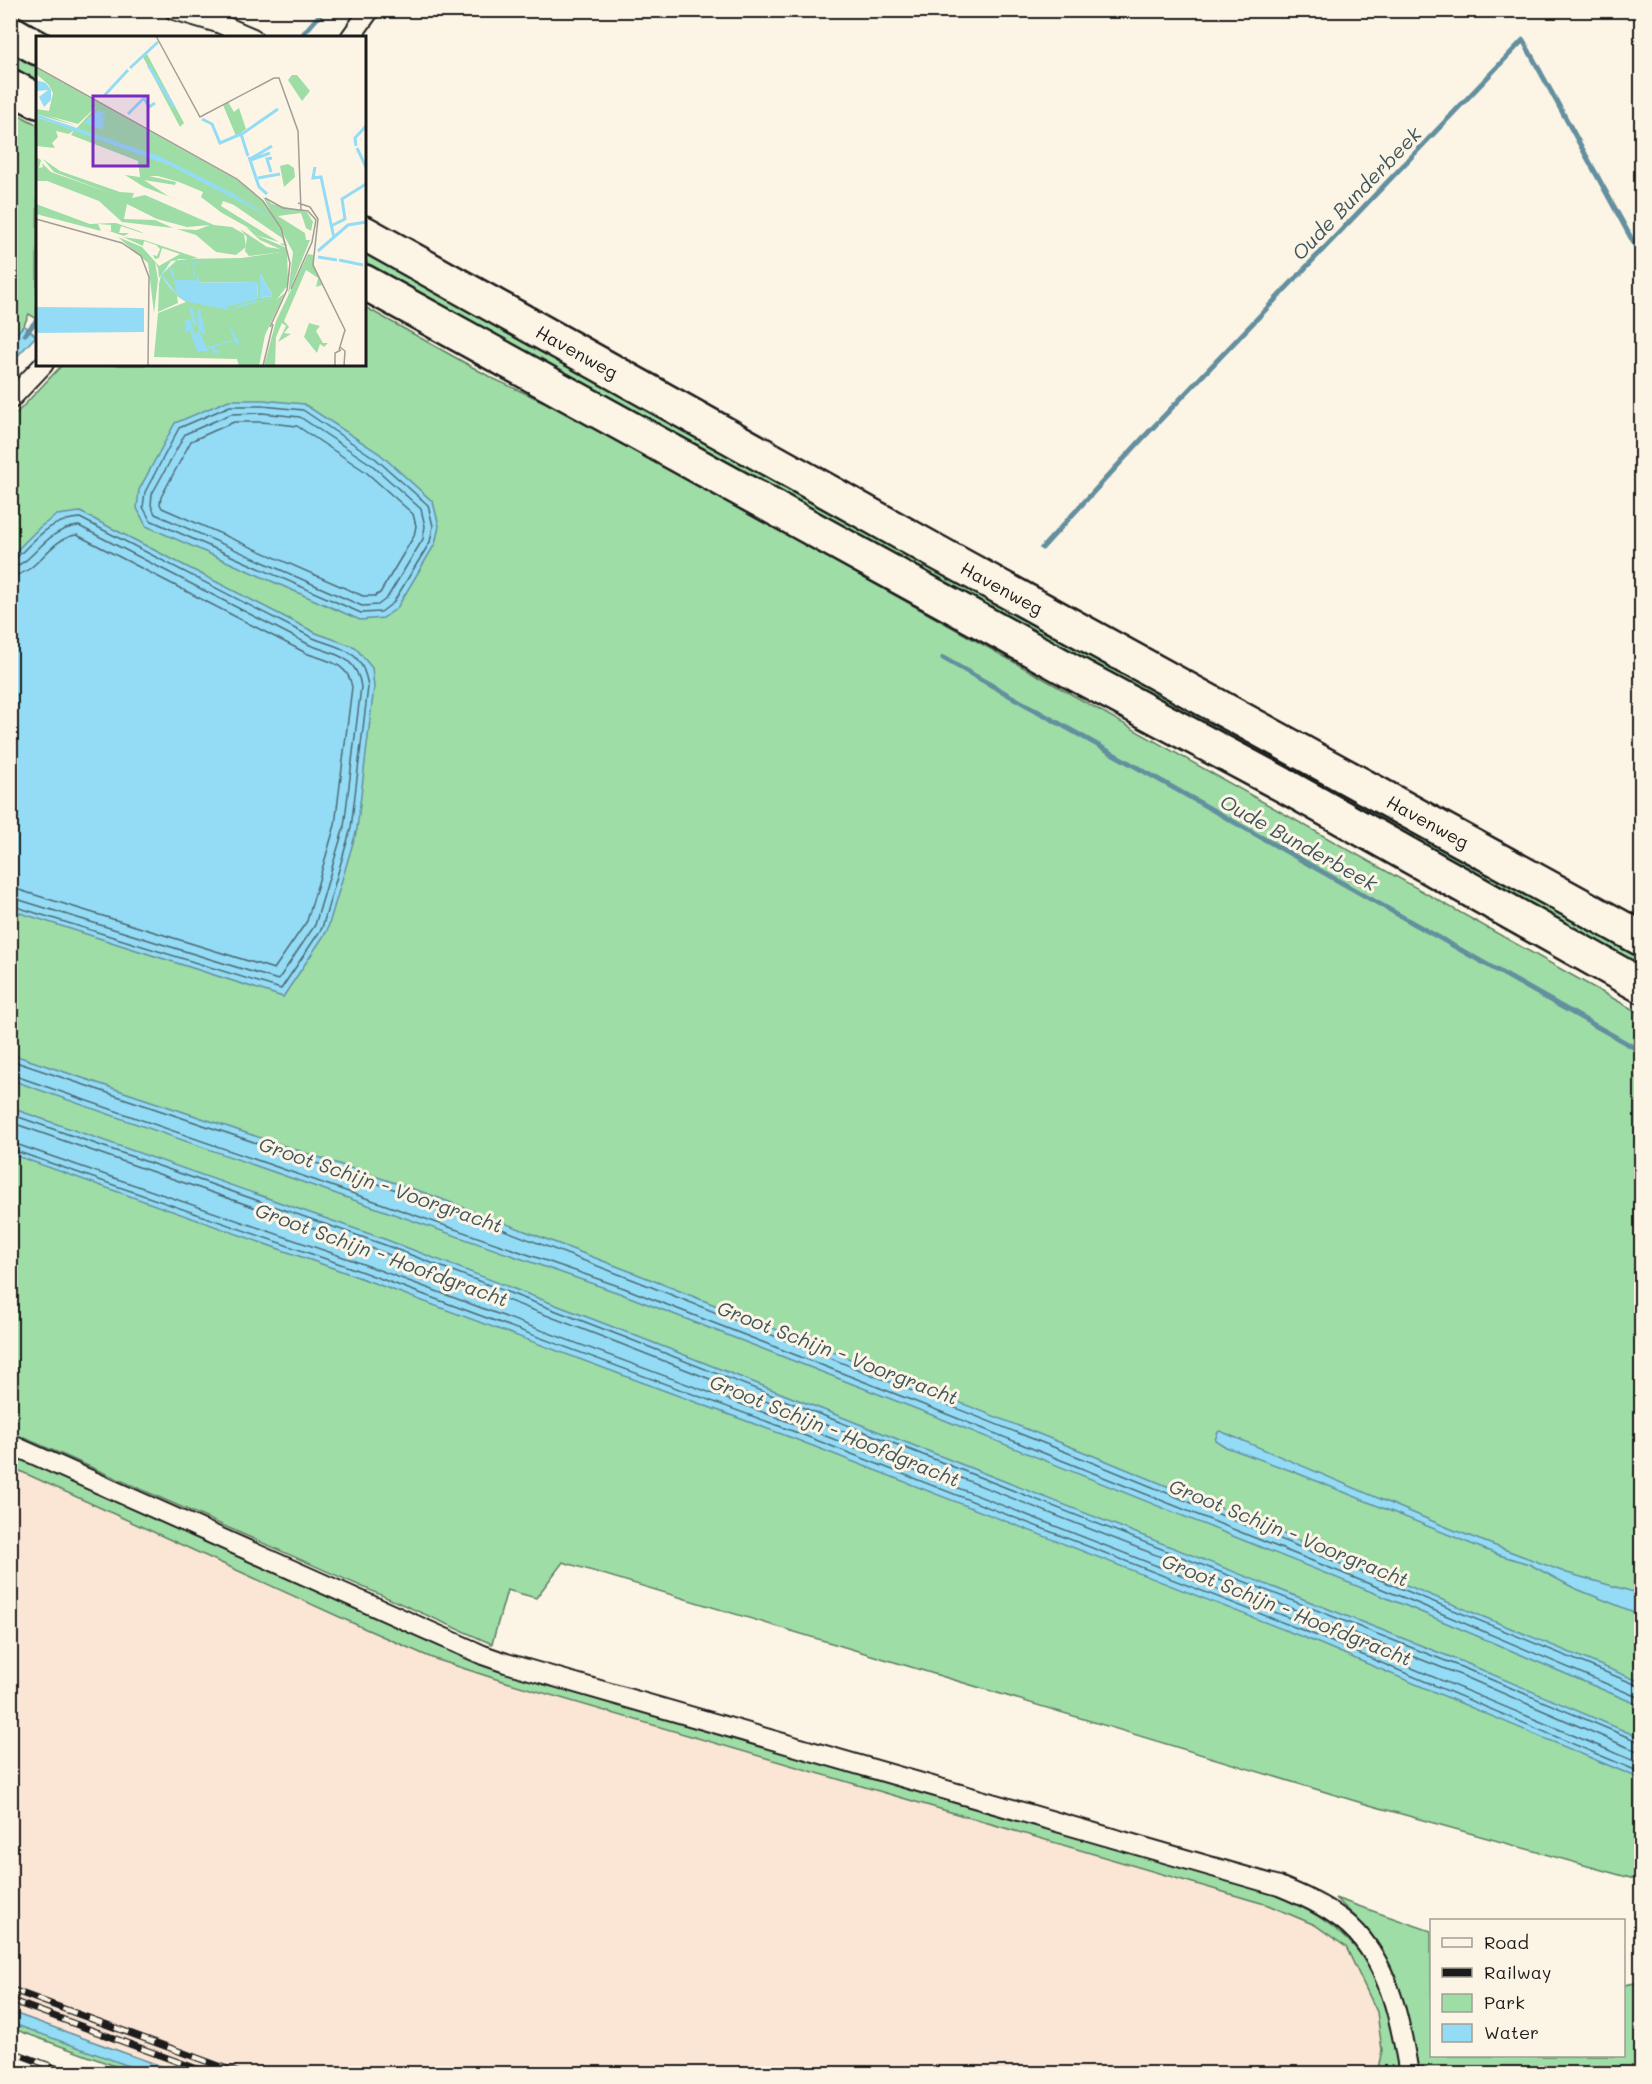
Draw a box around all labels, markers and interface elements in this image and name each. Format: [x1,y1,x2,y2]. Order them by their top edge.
inset map [36,36,366,366]
water label: Oude Bunderbeek [1286,120,1427,265]
street label: Havenweg [532,319,622,384]
street label: Havenweg [957,556,1047,620]
water label: Oude Bunderbeek [1216,788,1383,896]
street label: Havenweg [1383,789,1473,854]
water label: Groot Schijn - Voorgracht [256,1130,506,1238]
water label: Groot Schijn - Hoofdgracht [252,1196,512,1312]
water label: Groot Schijn - Voorgracht [714,1294,962,1410]
water label: Groot Schijn - Hoofdgracht [706,1368,964,1492]
water label: Groot Schijn - Voorgracht [1165,1472,1413,1592]
water label: Groot Schijn - Hoofdgracht [1158,1547,1416,1671]
legend [1430,1919,1625,2057]
text: Road [1484,1930,1529,1954]
text: Railway [1484,1960,1551,1984]
text: Park [1484,1990,1525,2014]
text: Water [1484,2020,1539,2044]

